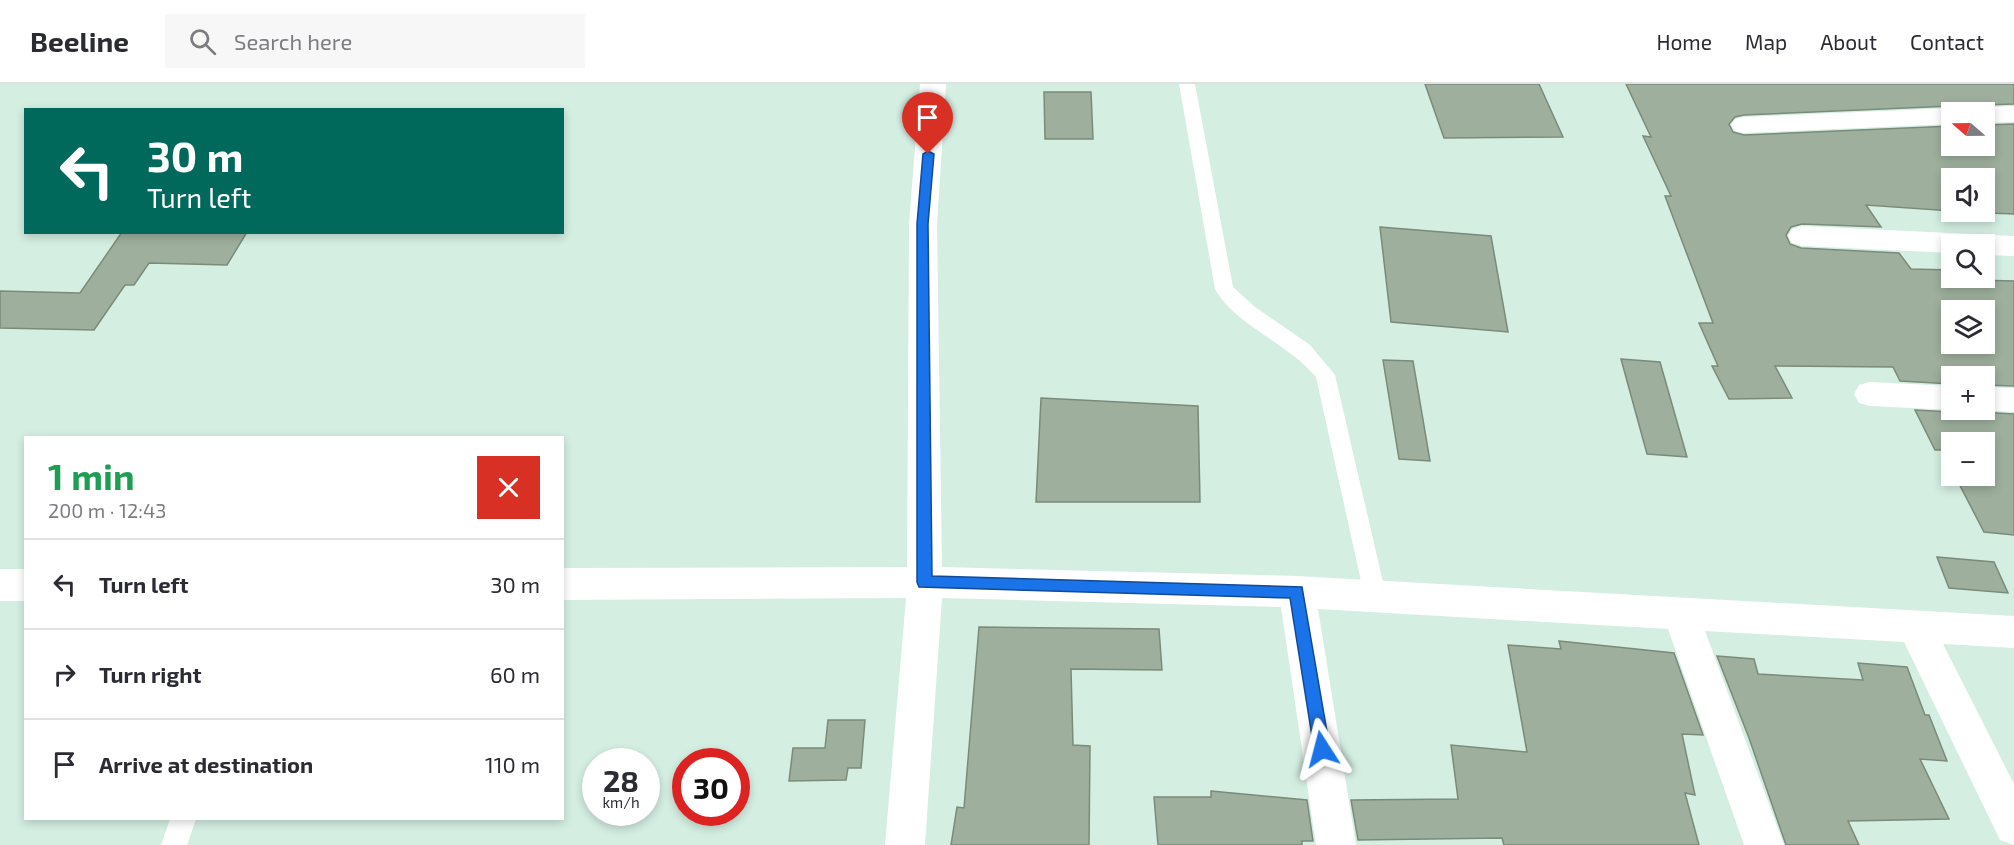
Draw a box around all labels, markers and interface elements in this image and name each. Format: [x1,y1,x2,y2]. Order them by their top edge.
search box [165,14,585,68]
text: Beeline [30,24,129,58]
icon: search [186,25,219,58]
text: Search here [234,28,352,54]
text: Home [1656,29,1712,54]
text: Map [1745,29,1787,54]
text: About [1820,29,1877,54]
text: Contact [1910,29,1984,54]
pin [902,92,953,154]
icon: arrive [911,101,944,134]
north arrow [1941,102,1995,156]
map controls [1941,102,1995,486]
text: 30 m [147,130,243,180]
icon: left [48,132,126,210]
button: sound [1941,168,1995,222]
text: Turn left [147,181,251,213]
button: search [1941,234,1995,288]
button: layers [1941,300,1995,354]
button: + [1941,366,1995,420]
button: − [1941,432,1995,486]
text: 1 min [48,454,135,497]
button: close [477,456,540,519]
text: 200 m · 12:43 [48,498,166,522]
icon: left [48,568,81,601]
text: Turn left [99,571,188,597]
text: 30 m [490,571,540,597]
icon: right [48,658,81,691]
text: Turn right [99,661,201,687]
text: 60 m [490,661,540,687]
position arrow [1290,717,1354,781]
icon: arrive [48,748,81,781]
speed limit sign: 30 [672,748,750,826]
text: Arrive at destination [99,751,313,777]
text: 110 m [485,751,540,777]
text: 28 [603,762,639,798]
text: km/h [602,793,640,811]

